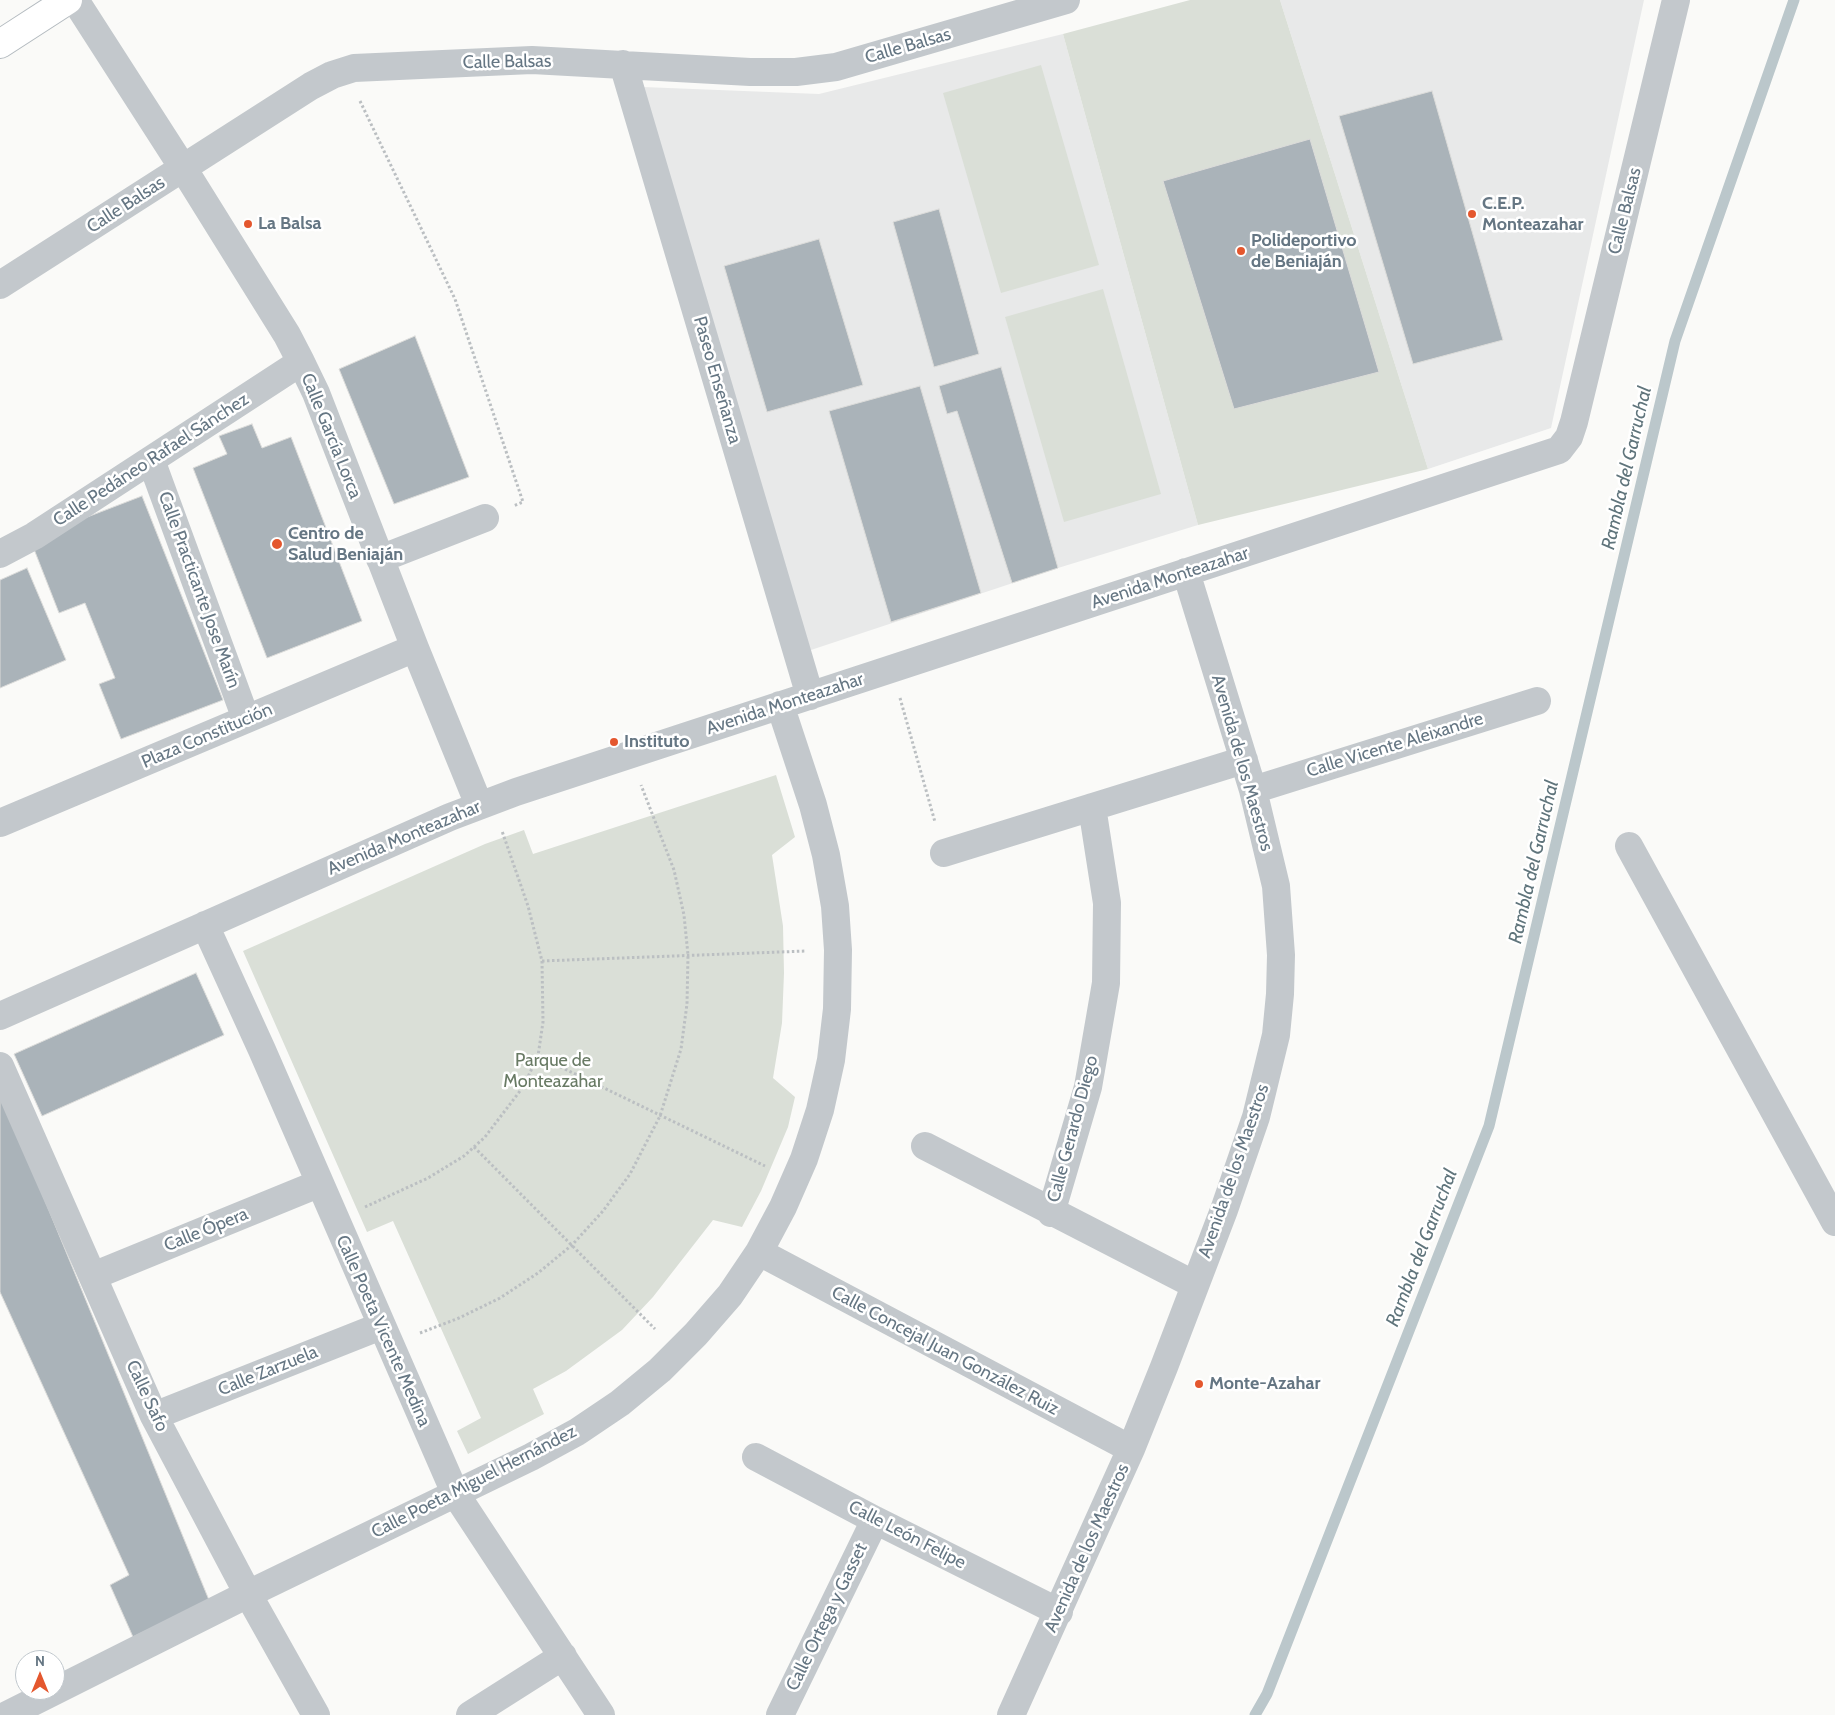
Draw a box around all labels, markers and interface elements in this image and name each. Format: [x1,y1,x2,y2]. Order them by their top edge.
street label: Calle Balsas [862,23,954,69]
street label: Calle Balsas [463,50,551,74]
street label: Calle Balsas [1604,165,1646,257]
street label: Calle Balsas [83,172,169,238]
place label: C.E.P. Monteazahar [1482,193,1584,235]
marker: C.E.P. Monteazahar [1466,208,1478,220]
place label: La Balsa [258,213,322,235]
marker: La Balsa [242,218,254,230]
place label: Polideportivo de Beniaján [1251,230,1356,272]
marker: Polideportivo de Beniaján [1235,245,1247,257]
street label: Paseo Enseñanza [688,314,746,446]
street label: Calle García Lorca [296,370,366,502]
water label: Rambla del Garruchal [1597,384,1657,552]
street label: Calle Pedáneo Rafael Sánchez [49,389,253,531]
street label: Calle Practicante Jose Marín [153,489,245,691]
place label: Centro de Salud Beniaján [288,523,403,566]
marker: Centro de Salud Beniaján [270,537,284,551]
street label: Avenida Monteazahar [1089,542,1251,614]
street label: Avenida Monteazahar [704,668,866,740]
street label: Avenida de los Maestros [1206,672,1278,854]
street label: Plaza Constitución [138,699,276,773]
street label: Calle Vicente Aleixandre [1304,708,1486,782]
place label: Instituto [624,731,690,753]
marker: Instituto [608,736,620,748]
water label: Rambla del Garruchal [1504,778,1564,946]
street label: Avenida Monteazahar [324,796,484,880]
park label: Parque de Monteazahar [503,1050,603,1092]
street label: Calle Gerardo Diego [1043,1053,1103,1205]
street label: Avenida de los Maestros [1194,1081,1274,1261]
water label: Rambla del Garruchal [1381,1166,1463,1330]
street label: Calle Ópera [161,1203,251,1257]
street label: Calle Poeta Vicente Medina [331,1232,435,1430]
street label: Calle Concejal Juan González Ruiz [828,1282,1062,1420]
street label: Calle Zarzuela [215,1341,321,1401]
street label: Calle Safo [121,1357,173,1435]
place label: Monte-Azahar [1209,1373,1320,1395]
marker: Monte-Azahar [1193,1378,1205,1390]
street label: Calle Poeta Miguel Hernández [368,1421,580,1543]
street label: Avenida de los Maestros [1040,1460,1134,1636]
street label: Calle León Felipe [845,1496,969,1574]
street label: Calle Ortega y Gasset [782,1540,872,1694]
north arrow [15,1650,65,1700]
text: N [35,1652,45,1670]

